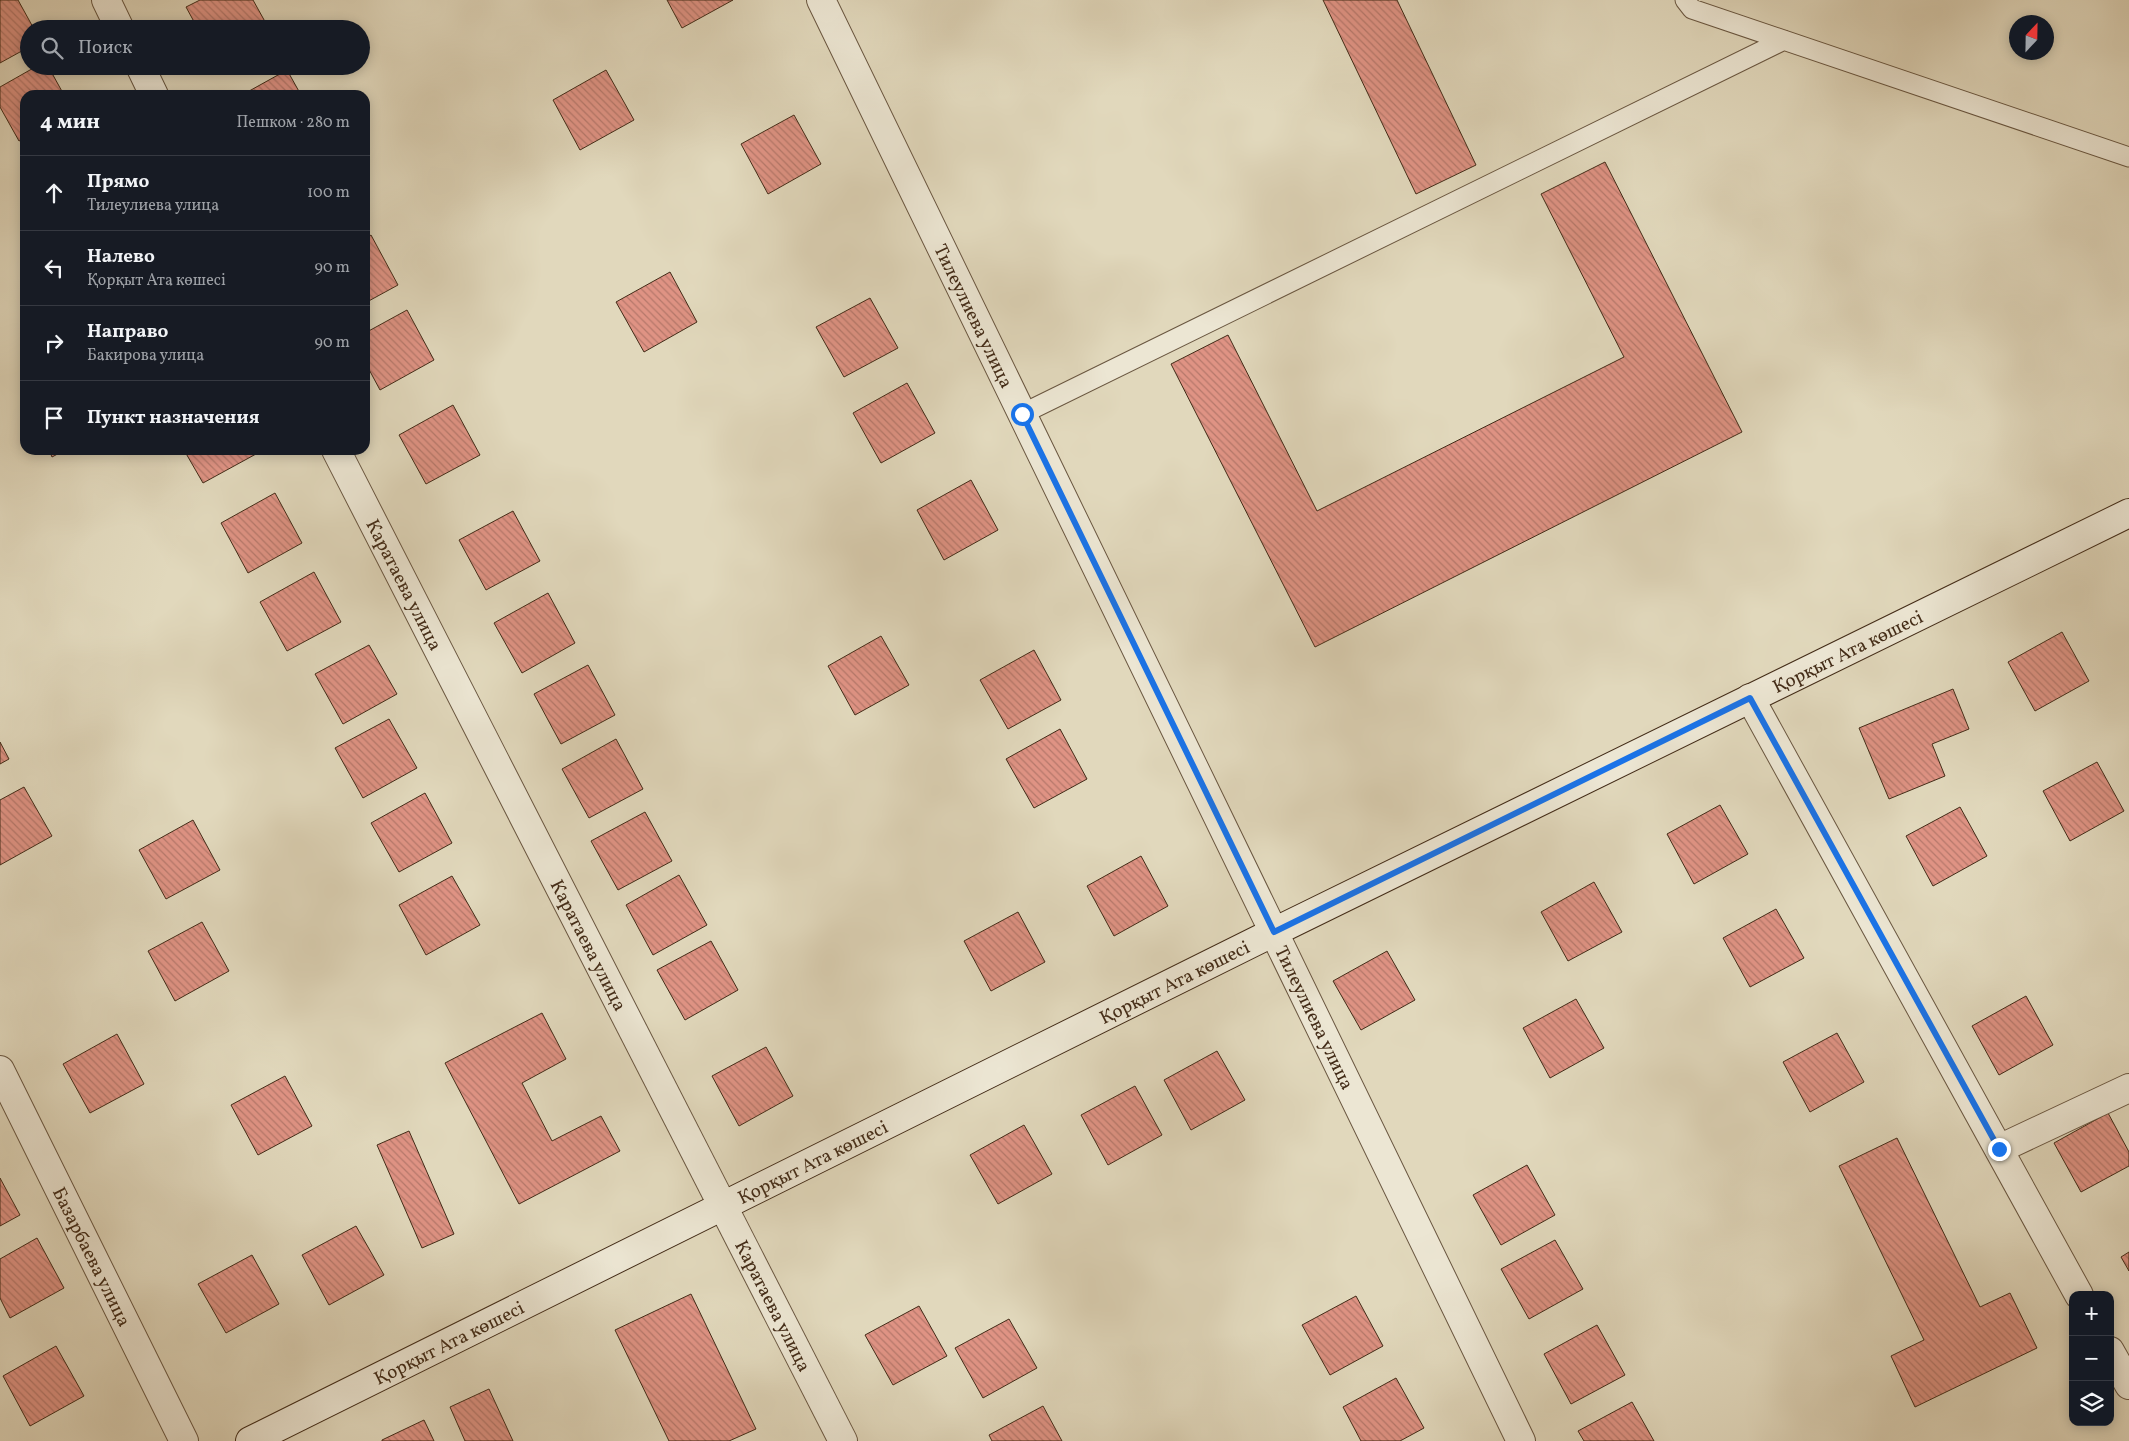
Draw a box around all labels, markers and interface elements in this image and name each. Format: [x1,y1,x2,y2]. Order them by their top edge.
north arrow [2009,15,2054,60]
search box [20,20,370,75]
icon: search [38,34,66,62]
text: Поиск [78,35,132,61]
text: 4 мин [40,108,100,137]
text: Пешком · 280 m [236,112,350,134]
text: Прямо [87,169,149,195]
icon: ahead [40,179,68,207]
text: 100 m [307,182,350,204]
text: Тилеулиева улица [87,195,219,217]
street label: Тилеулиева улица [927,240,1019,393]
text: Налево [87,244,155,270]
icon: left [40,254,68,282]
text: 90 m [314,257,350,279]
text: Қорқыт Ата көшесі [87,270,226,292]
text: Направо [87,319,169,345]
icon: right [40,329,68,357]
text: 90 m [314,332,350,354]
text: Бакирова улица [87,345,204,367]
route start [1011,403,1034,426]
icon: arrive [40,404,68,432]
text: Пункт назначения [87,405,260,431]
street label: Каратаева улица [358,515,447,656]
street label: Қорқыт Ата көшесі [1768,605,1928,701]
street label: Каратаева улица [543,876,632,1016]
street label: Қорқыт Ата көшесі [1095,935,1255,1032]
street label: Тилеулиева улица [1267,942,1359,1095]
street label: Қорқыт Ата көшесі [734,1115,893,1212]
route end [1988,1138,2011,1161]
street label: Базарбаева улица [45,1183,136,1332]
street label: Каратаева улица [727,1236,816,1377]
map controls [2069,1291,2114,1426]
button: + [2069,1291,2114,1336]
street label: Қорқыт Ата көшесі [370,1296,530,1392]
button: − [2069,1336,2114,1381]
button: layers [2069,1381,2114,1426]

